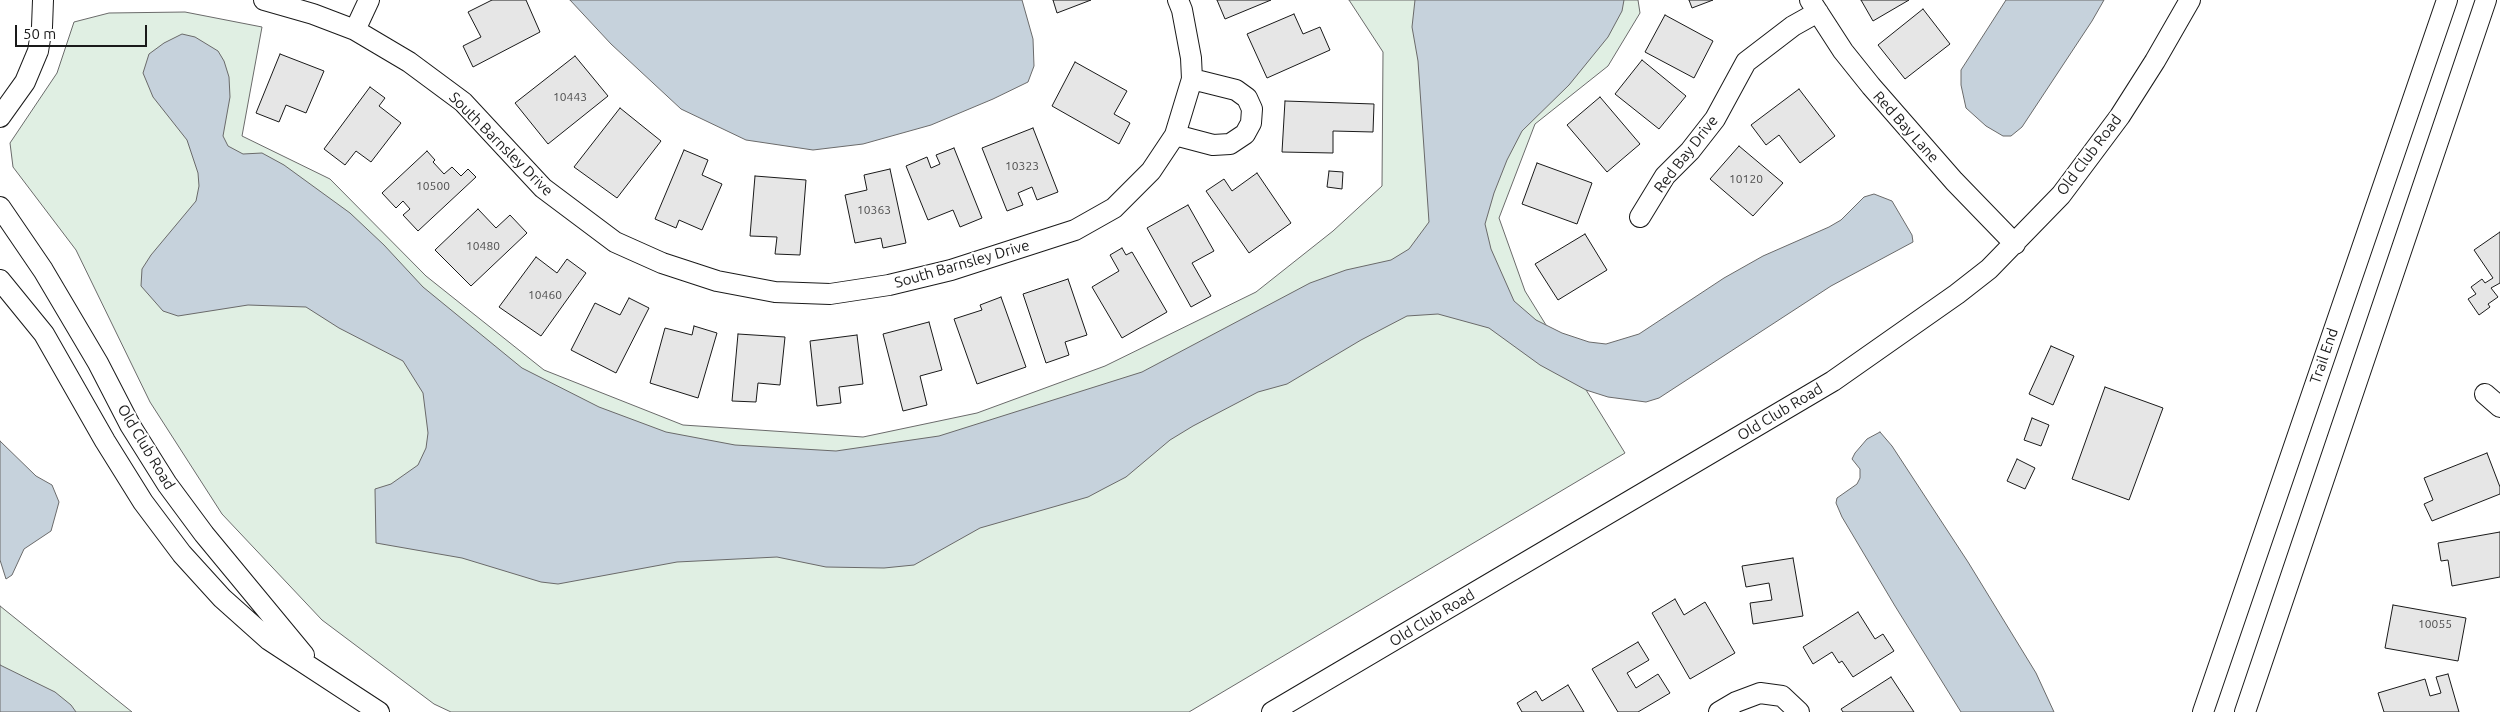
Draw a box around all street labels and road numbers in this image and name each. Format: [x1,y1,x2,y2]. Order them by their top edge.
street label: South Barnsley Drive [445,88,557,200]
street label: Red Bay Lane [1869,88,1943,166]
street label: Old Club Road [2053,111,2125,199]
street label: Red Bay Drive [1650,112,1722,196]
street label: South Barnsley Drive [893,236,1031,292]
street label: Trail End [2306,326,2342,386]
street label: Old Club Road [1734,379,1826,445]
street label: Old Club Road [113,401,179,493]
street label: Old Club Road [1386,585,1478,651]

